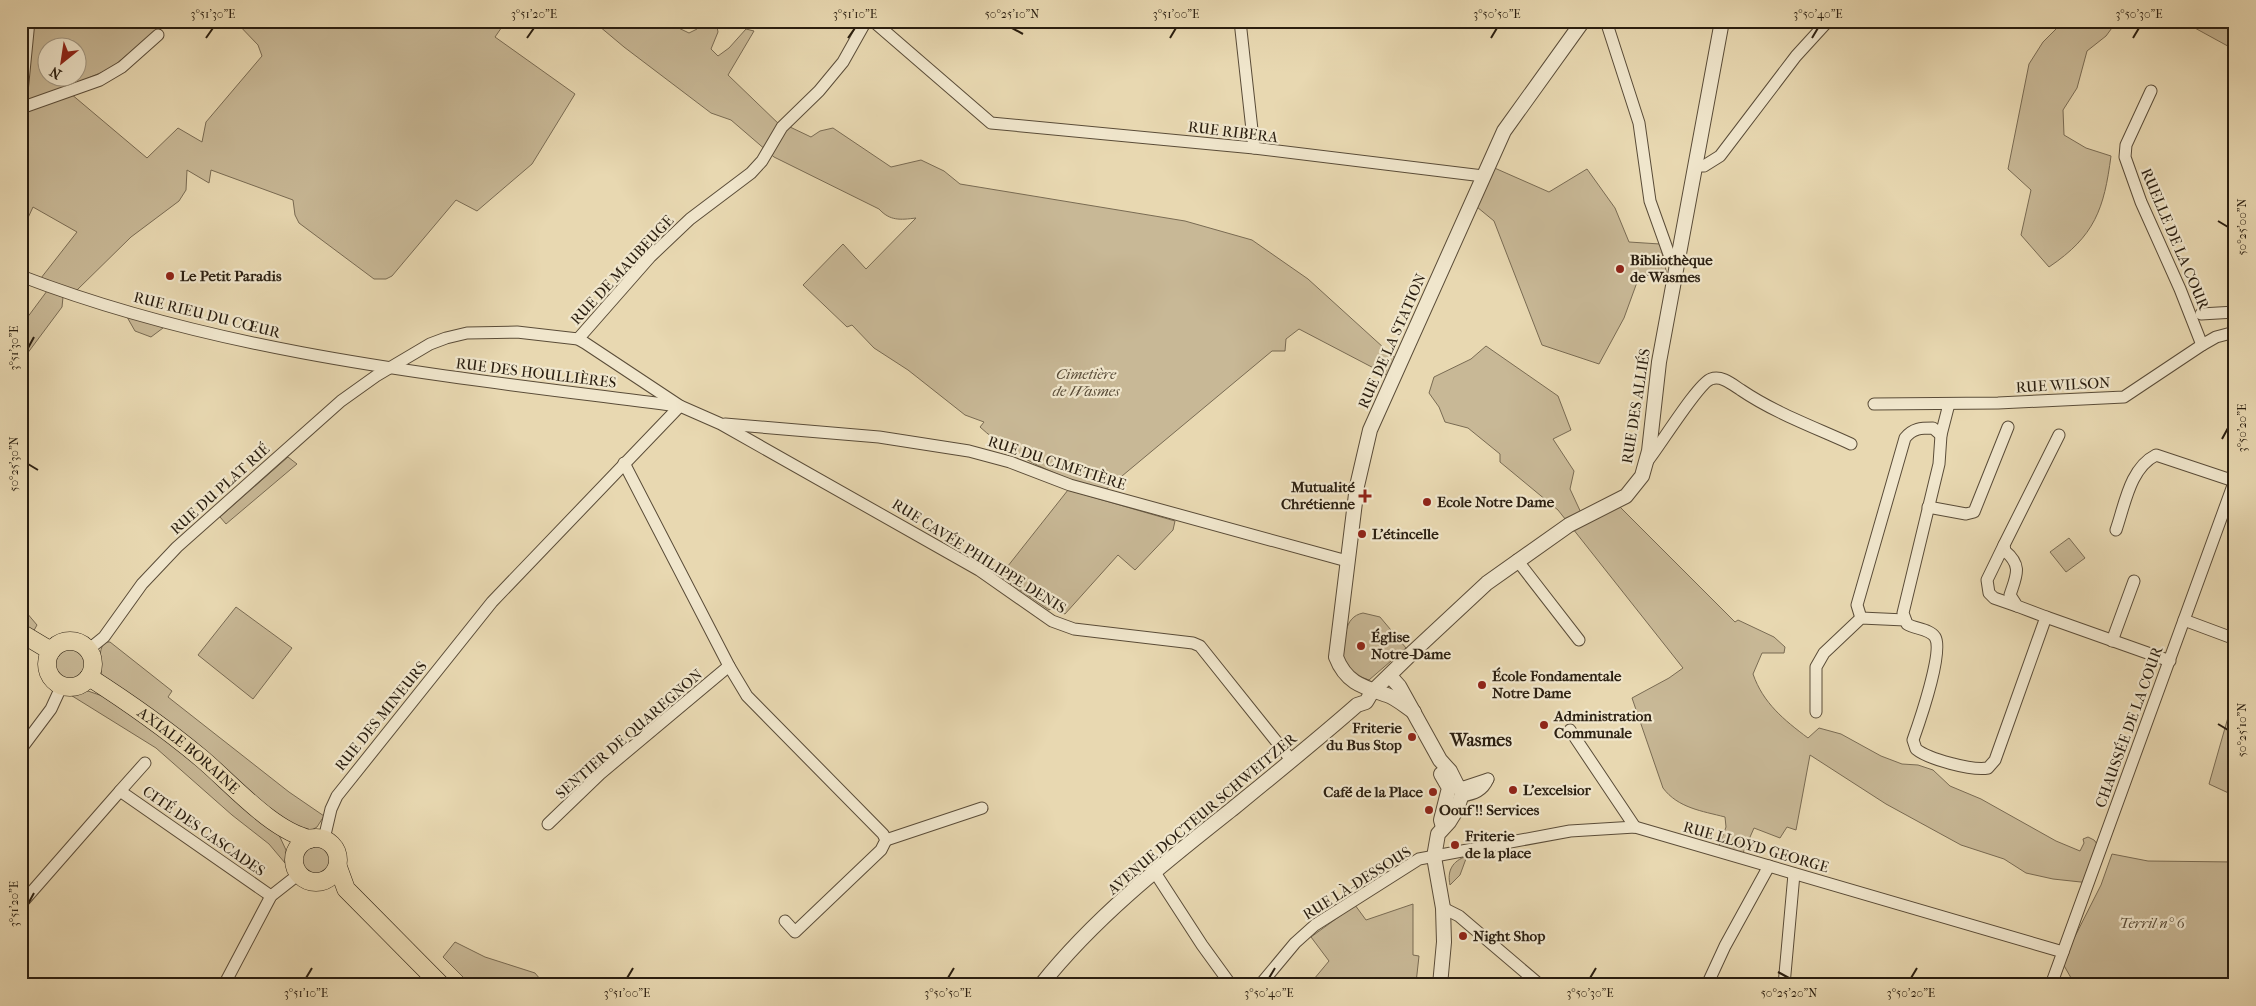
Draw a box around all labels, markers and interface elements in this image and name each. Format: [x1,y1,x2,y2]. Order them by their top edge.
text: 3°51'30"E [191,7,235,21]
text: 3°51'20"E [511,7,557,21]
text: 3°51'10"E [833,7,877,21]
text: 50°25'10"N [985,7,1039,21]
text: 3°51'00"E [1153,7,1199,21]
text: 3°50'50"E [1473,7,1521,21]
text: 3°50'40"E [1793,7,1843,21]
text: 3°50'30"E [2115,7,2163,21]
north arrow [38,38,88,88]
text: N [47,63,65,83]
street label: RUE RIBERA [1187,118,1279,146]
street label: RUELLE DE LA COUR [2137,166,2213,313]
text: 50°25'00"N [2235,198,2249,256]
street label: RUE DE MAUBEUGE [567,212,677,328]
place label: Bibliothèque de Wasmes [1630,251,1713,286]
marker: Bibliothèque de Wasmes [1614,263,1626,275]
place label: Le Petit Paradis [180,267,282,285]
marker: Le Petit Paradis [164,270,176,282]
street label: RUE DE LA STATION [1354,270,1430,411]
street label: RUE RIEU DU CŒUR [132,288,283,342]
text: 3°51'30"E [7,326,21,370]
street label: RUE DES ALLIÉS [1618,347,1654,465]
street label: RUE DES HOULLIÈRES [455,354,618,392]
park label: Cimetière de Wasmes [1053,365,1120,400]
street label: RUE WILSON [2015,374,2111,396]
text: 3°50'20"E [2235,404,2249,452]
street label: RUE DU CIMETIÈRE [985,432,1129,494]
text: 50°25'30"N [7,436,21,492]
street label: RUE DU PLAT RIÉ [167,440,273,538]
place label: Mutualité Chrétienne [1281,478,1356,513]
marker: Mutualité Chrétienne [1359,490,1371,502]
place label: Ecole Notre Dame [1437,493,1555,511]
street label: RUE CAVÉE PHILIPPE DENIS [889,495,1070,617]
marker: Ecole Notre Dame [1421,496,1433,508]
place label: L'étincelle [1372,525,1439,543]
marker: L'étincelle [1356,528,1368,540]
place label: Église Notre-Dame [1371,628,1451,663]
marker: Église Notre-Dame [1355,640,1367,652]
street label: CHAUSSÉE DE LA COUR [2091,643,2167,810]
street label: RUE DES MINEURS [331,657,431,775]
street label: SENTIER DE QUAREGNON [552,665,707,803]
place label: École Fondamentale Notre Dame [1492,667,1622,702]
marker: École Fondamentale Notre Dame [1476,679,1488,691]
street label: AXIALE BORAINE [133,703,243,798]
text: 50°25'10"N [2235,703,2249,757]
place label: Administration Communale [1553,707,1652,742]
place label: Friterie du Bus Stop [1326,719,1403,754]
marker: Administration Communale [1538,719,1550,731]
street label: AVENUE DOCTEUR SCHWEITZER [1103,729,1301,899]
district label: Wasmes [1449,730,1512,751]
marker: Friterie du Bus Stop [1406,731,1418,743]
place label: L'excelsior [1523,781,1591,799]
street label: CITÉ DES CASCADES [139,782,269,880]
place label: Café de la Place [1323,783,1424,801]
marker: L'excelsior [1507,784,1519,796]
marker: Café de la Place [1427,786,1439,798]
place label: Oouf !! Services [1439,801,1540,819]
marker: Oouf !! Services [1423,804,1435,816]
street label: RUE LLOYD GEORGE [1681,818,1831,876]
place label: Friterie de la place [1464,827,1532,862]
marker: Friterie de la place [1449,839,1461,851]
street label: RUE LÀ-DESSOUS [1300,842,1415,924]
text: 3°51'20"E [7,881,21,927]
park label: Terril n° 6 [2119,914,2186,932]
place label: Night Shop [1473,927,1545,945]
marker: Night Shop [1457,930,1469,942]
text: 3°51'10"E [284,986,328,1000]
text: 3°51'00"E [604,986,650,1000]
text: 3°50'50"E [924,986,972,1000]
text: 3°50'40"E [1244,986,1294,1000]
text: 3°50'30"E [1566,986,1614,1000]
text: 50°25'20"N [1761,986,1817,1000]
text: 3°50'20"E [1887,986,1935,1000]

